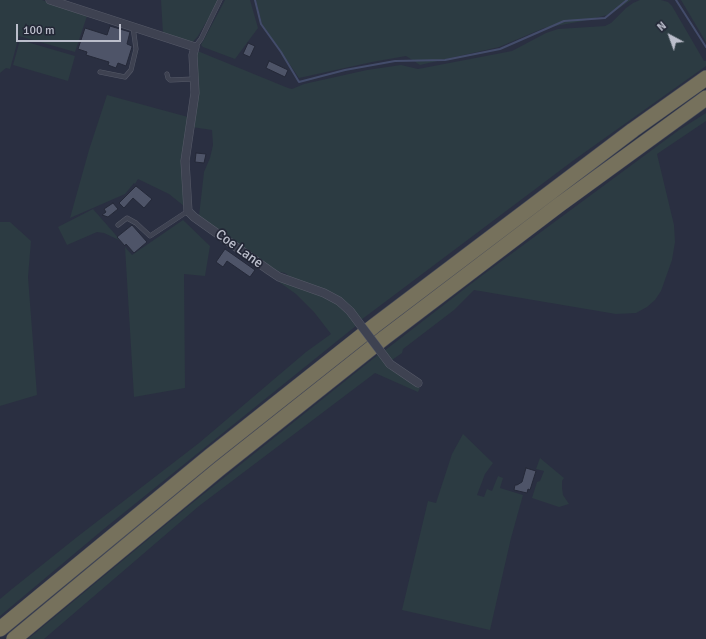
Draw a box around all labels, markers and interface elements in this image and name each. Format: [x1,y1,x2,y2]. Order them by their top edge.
scale bar [18,16,123,42]
north arrow [650,16,690,56]
text: N [655,19,669,34]
text: 100 m [23,23,55,38]
street label: Coe Lane [212,226,266,272]

